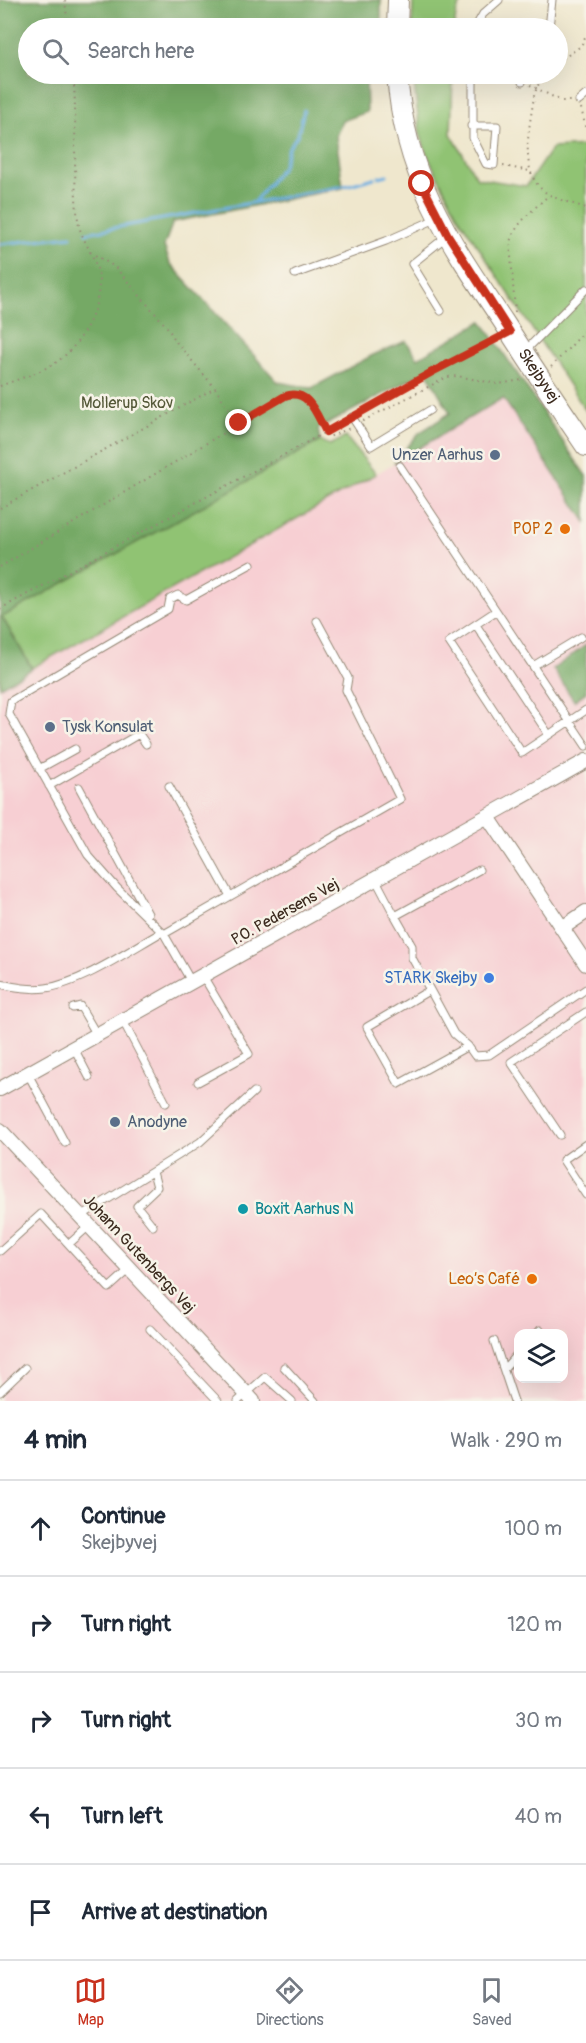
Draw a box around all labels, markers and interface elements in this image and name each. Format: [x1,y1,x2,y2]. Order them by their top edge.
search box [18,18,568,84]
icon: search [39,35,72,68]
text: Search here [87,37,194,65]
route start [408,170,434,196]
street label: Skejbyvej [514,345,564,407]
park label: Mollerup Skov [81,393,173,413]
route end [225,409,251,435]
place label: Unzer Aarhus [392,445,483,465]
marker: Unzer Aarhus [488,448,502,462]
place label: POP 2 [513,519,553,539]
marker: POP 2 [558,522,572,536]
place label: Tysk Konsulat [62,717,154,737]
marker: Tysk Konsulat [43,720,57,734]
street label: P.O. Pedersens Vej [228,874,342,950]
place label: STARK Skejby [384,968,477,988]
marker: STARK Skejby [482,971,496,985]
place label: Anodyne [127,1112,187,1132]
marker: Anodyne [108,1115,122,1129]
street label: Johann Gutenbergs Vej [79,1190,199,1318]
place label: Boxit Aarhus N [255,1199,354,1219]
marker: Boxit Aarhus N [236,1202,250,1216]
place label: Leo’s Café [448,1269,520,1289]
marker: Leo’s Café [525,1272,539,1286]
map controls [514,1329,568,1383]
button: layers [514,1329,568,1383]
text: 4 min [24,1424,87,1456]
text: Walk · 290 m [450,1428,562,1453]
text: Continue [81,1502,165,1530]
icon: ahead [24,1512,57,1545]
text: 100 m [505,1516,562,1541]
text: Skejbyvej [81,1530,157,1555]
icon: right [24,1608,57,1641]
text: Turn right [81,1610,171,1638]
text: 120 m [507,1612,562,1637]
icon: right [24,1704,57,1737]
text: Turn right [81,1706,171,1734]
text: 30 m [515,1708,562,1733]
icon: left [24,1800,57,1833]
text: Turn left [81,1802,163,1830]
text: 40 m [515,1804,562,1829]
icon: arrive [24,1896,57,1929]
text: Arrive at destination [81,1898,267,1926]
tab: Map [74,1974,107,2030]
tab: Directions [256,1974,324,2030]
tab: Saved [472,1974,512,2030]

